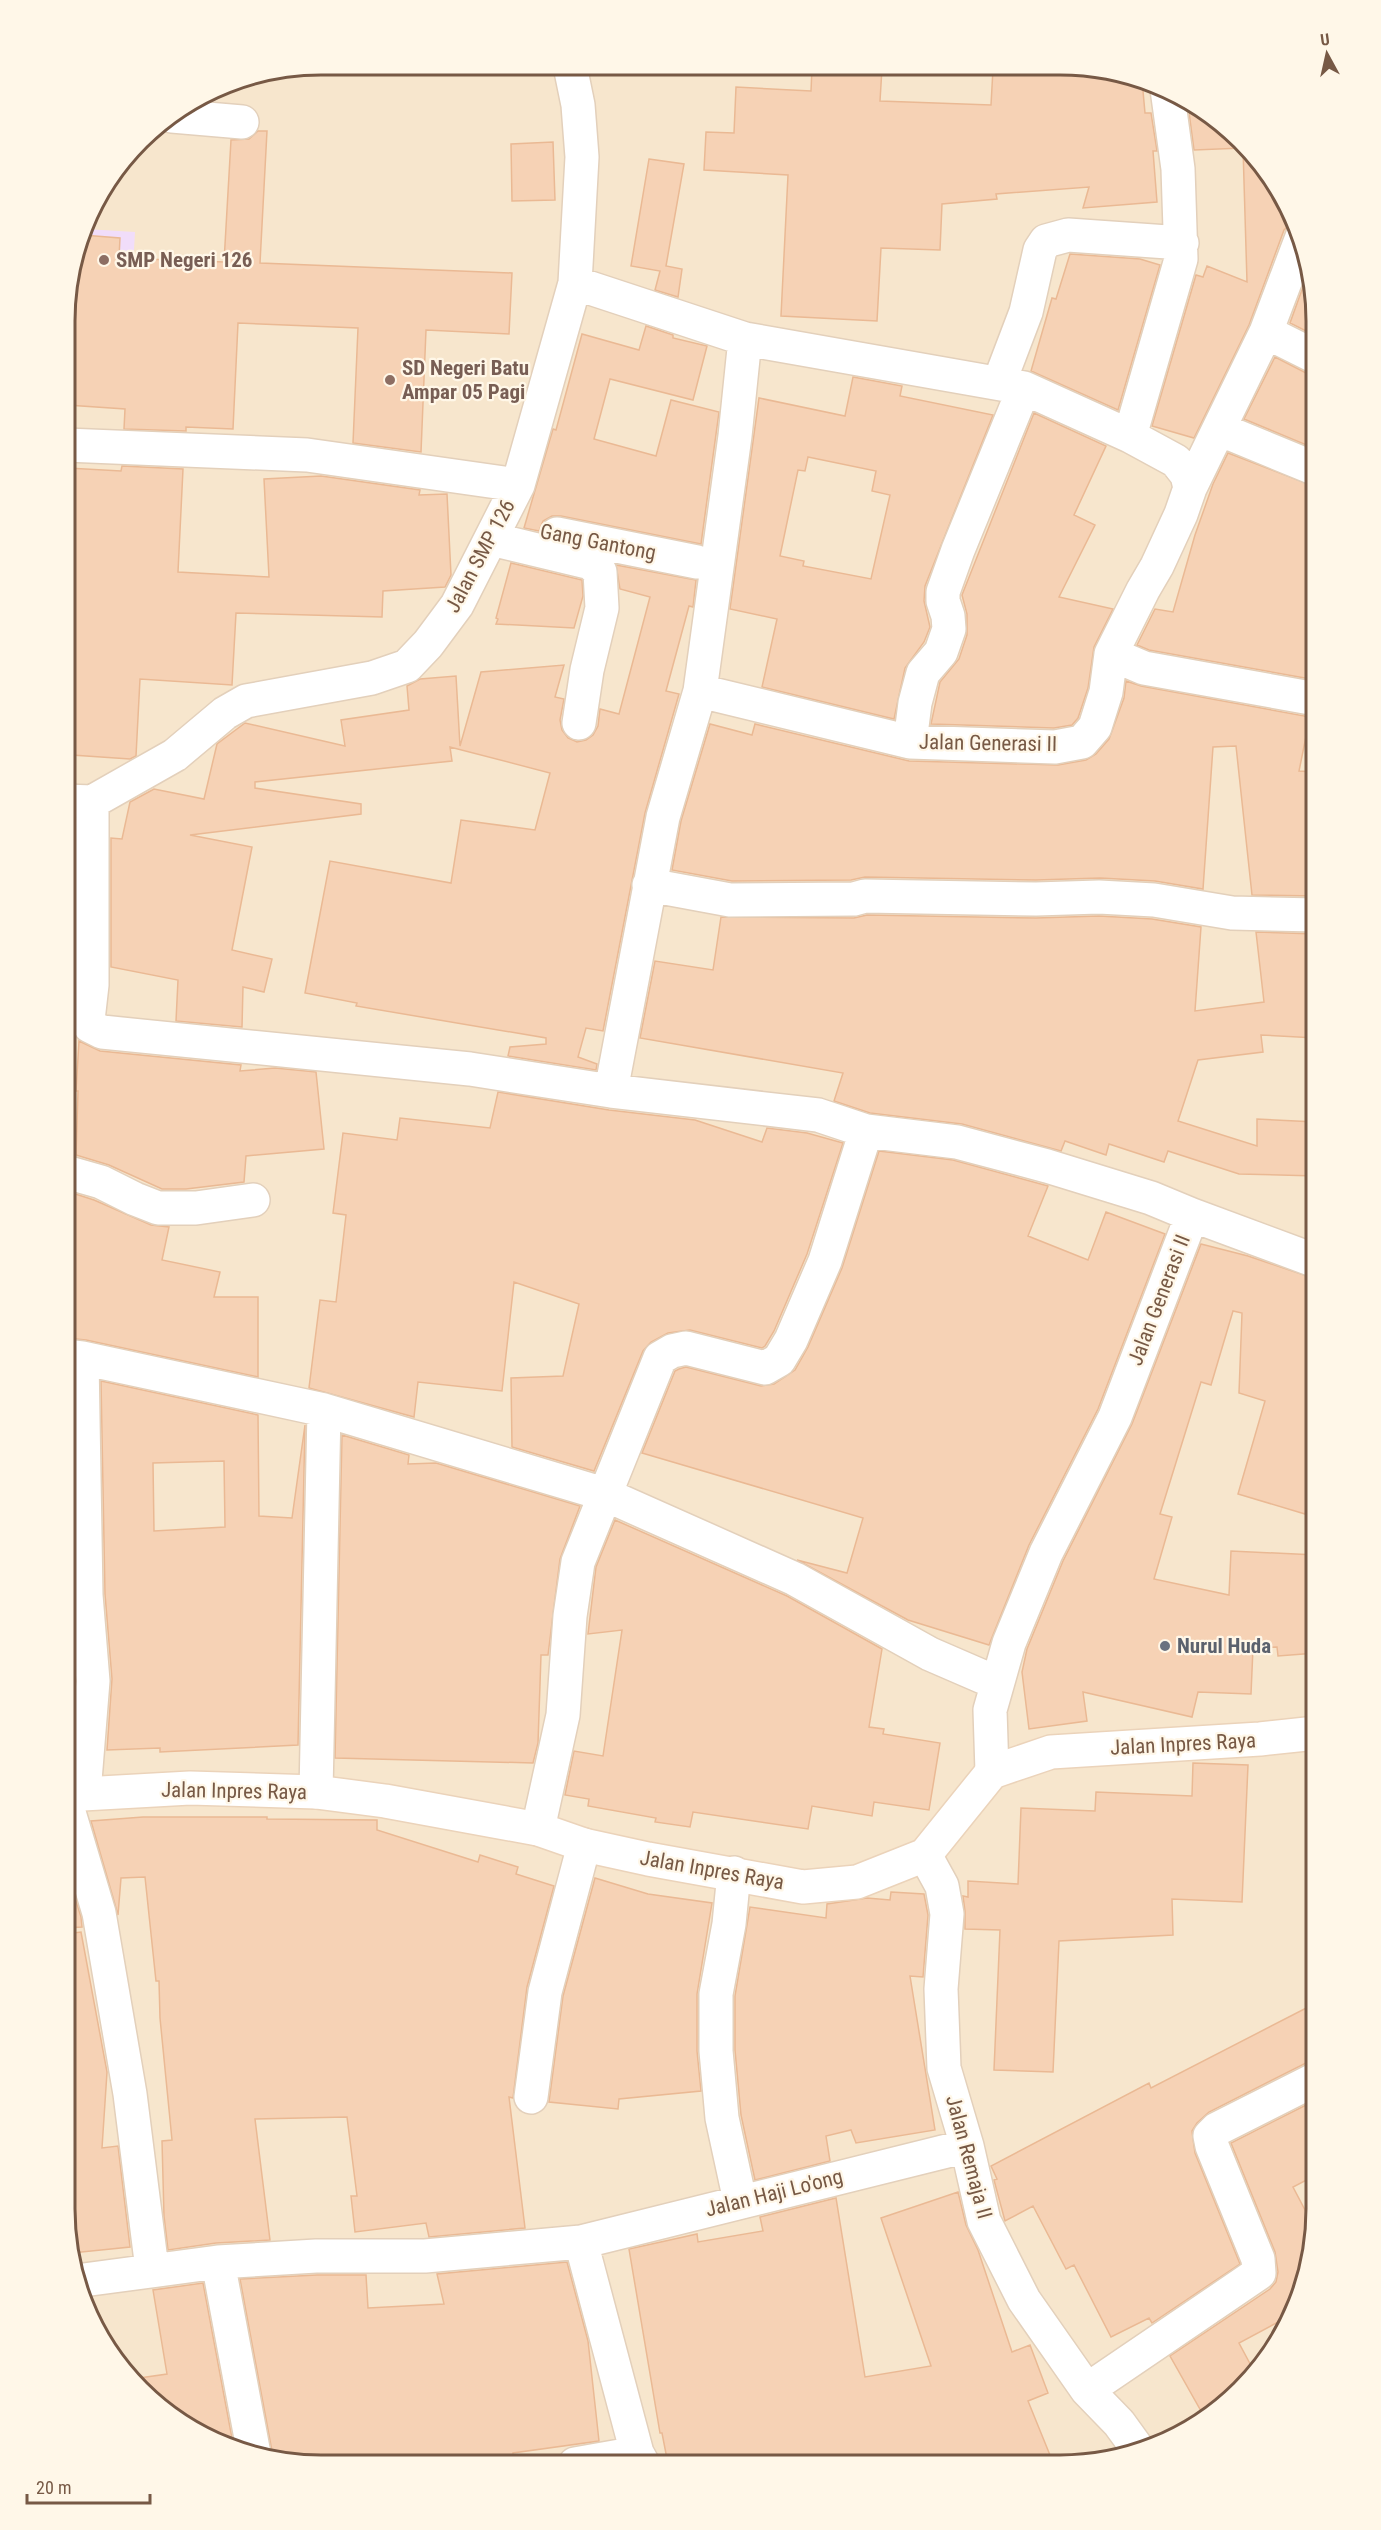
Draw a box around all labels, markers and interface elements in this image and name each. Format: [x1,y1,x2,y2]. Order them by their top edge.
north arrow [1297,24,1357,84]
text: U [1319,30,1331,50]
place label: SMP Negeri 126 [116,248,252,272]
marker: SMP Negeri 126 [97,253,111,267]
place label: SD Negeri Batu Ampar 05 Pagi [402,356,529,404]
marker: SD Negeri Batu Ampar 05 Pagi [383,373,397,387]
street label: Jalan SMP 126 [440,495,520,617]
street label: Gang Gantong [538,519,658,565]
street label: Jalan Generasi II [919,730,1057,756]
street label: Jalan Generasi II [1123,1231,1195,1369]
place label: Nurul Huda [1177,1634,1271,1658]
marker: Nurul Huda [1158,1639,1172,1653]
street label: Jalan Inpres Raya [1109,1728,1257,1760]
street label: Jalan Inpres Raya [161,1778,307,1804]
street label: Jalan Inpres Raya [638,1846,786,1894]
street label: Jalan Remaja II [941,2093,997,2221]
street label: Jalan Haji Lo'ong [703,2164,845,2222]
scale bar [27,2467,150,2505]
text: 20 m [36,2477,71,2498]

